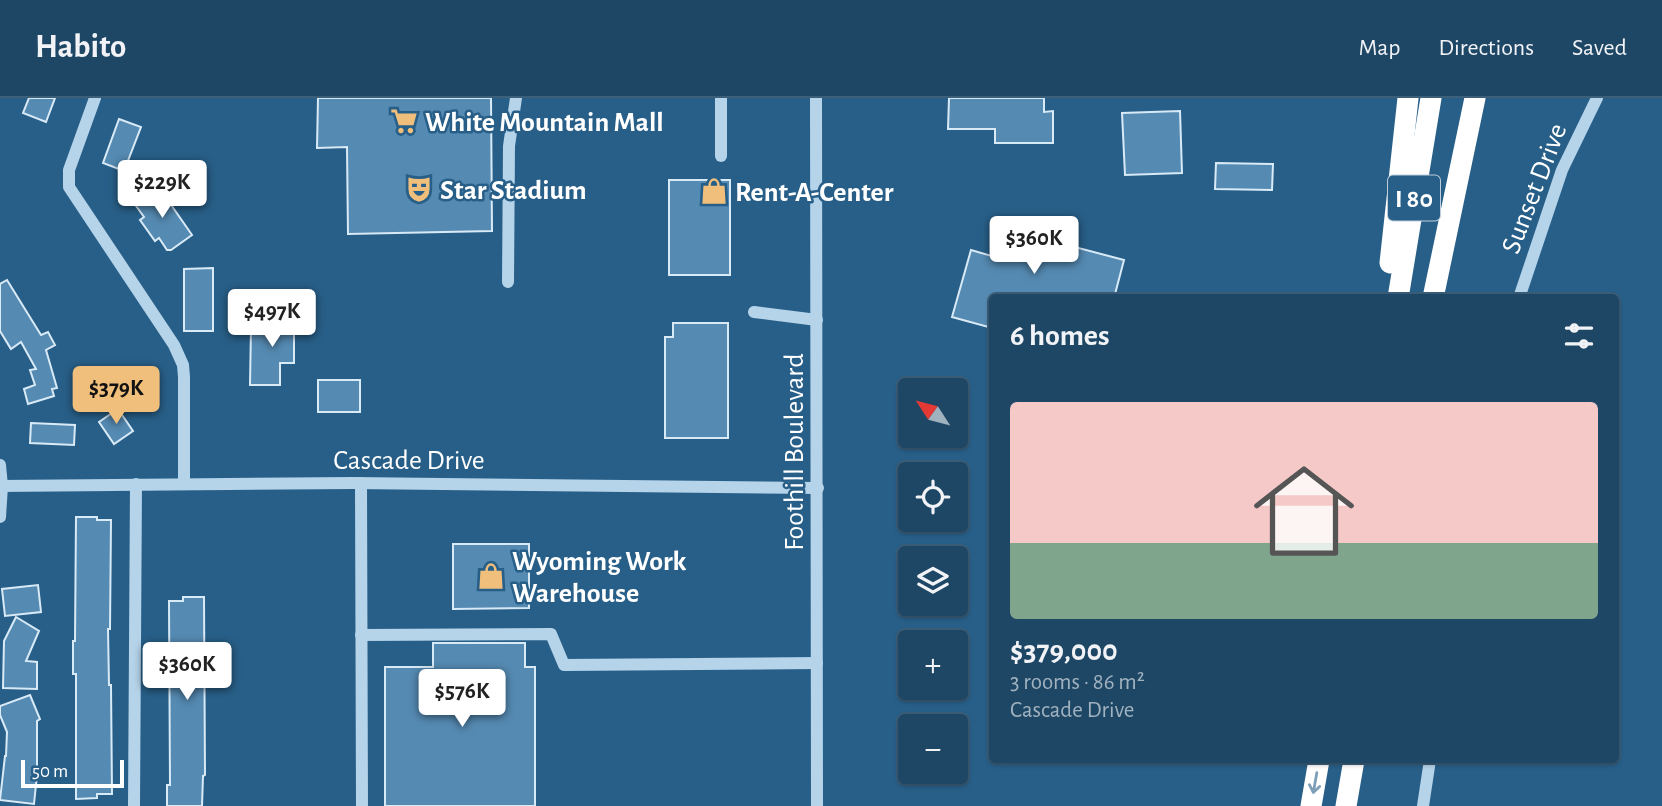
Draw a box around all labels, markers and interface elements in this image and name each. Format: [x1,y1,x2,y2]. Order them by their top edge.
text: Habito [35,31,126,64]
text: Map [1358,36,1400,60]
text: Directions [1438,36,1534,60]
text: Saved [1572,36,1627,60]
supermarket icon: White Mountain Mall [389,106,419,136]
place label: White Mountain Mall [425,109,664,137]
street label: Sunset Drive [1497,120,1572,258]
pin: $229K [113,160,211,220]
text: $229K [134,171,190,194]
theatre icon: Star Stadium [404,174,434,204]
shop icon: Rent-A-Center [699,176,729,206]
road number: I 80 [1388,176,1440,220]
place label: Star Stadium [440,177,587,205]
place label: Rent-A-Center [735,179,894,207]
pin: $360K [985,216,1083,276]
text: $360K [1006,227,1062,250]
pin: $497K [223,289,321,349]
text: $497K [244,300,300,323]
icon: filters [1560,317,1598,355]
text: 6 homes [1010,321,1110,351]
street label: Foothill Boulevard [781,353,809,551]
pin: $379K [67,366,165,426]
text: $379K [89,377,143,400]
north arrow [898,378,968,448]
map controls [898,378,968,784]
street label: Cascade Drive [333,447,485,475]
icon: home [1241,448,1367,574]
button: locate [898,462,968,532]
button: layers [898,546,968,616]
place label: Wyoming Work Warehouse [512,548,686,608]
shop icon: Wyoming Work Warehouse [476,561,506,591]
button: + [898,630,968,700]
text: $379,000 [1010,636,1118,666]
pin: $360K [138,642,236,702]
text: $360K [159,653,215,676]
pin: $576K [413,670,511,729]
text: 3 rooms · 86 m² [1010,671,1145,694]
text: $576K [435,680,489,703]
text: Cascade Drive [1010,699,1134,722]
button: − [898,714,968,784]
scale bar [21,757,124,789]
text: 50 m [32,762,68,781]
one-way arrow [1308,771,1321,794]

